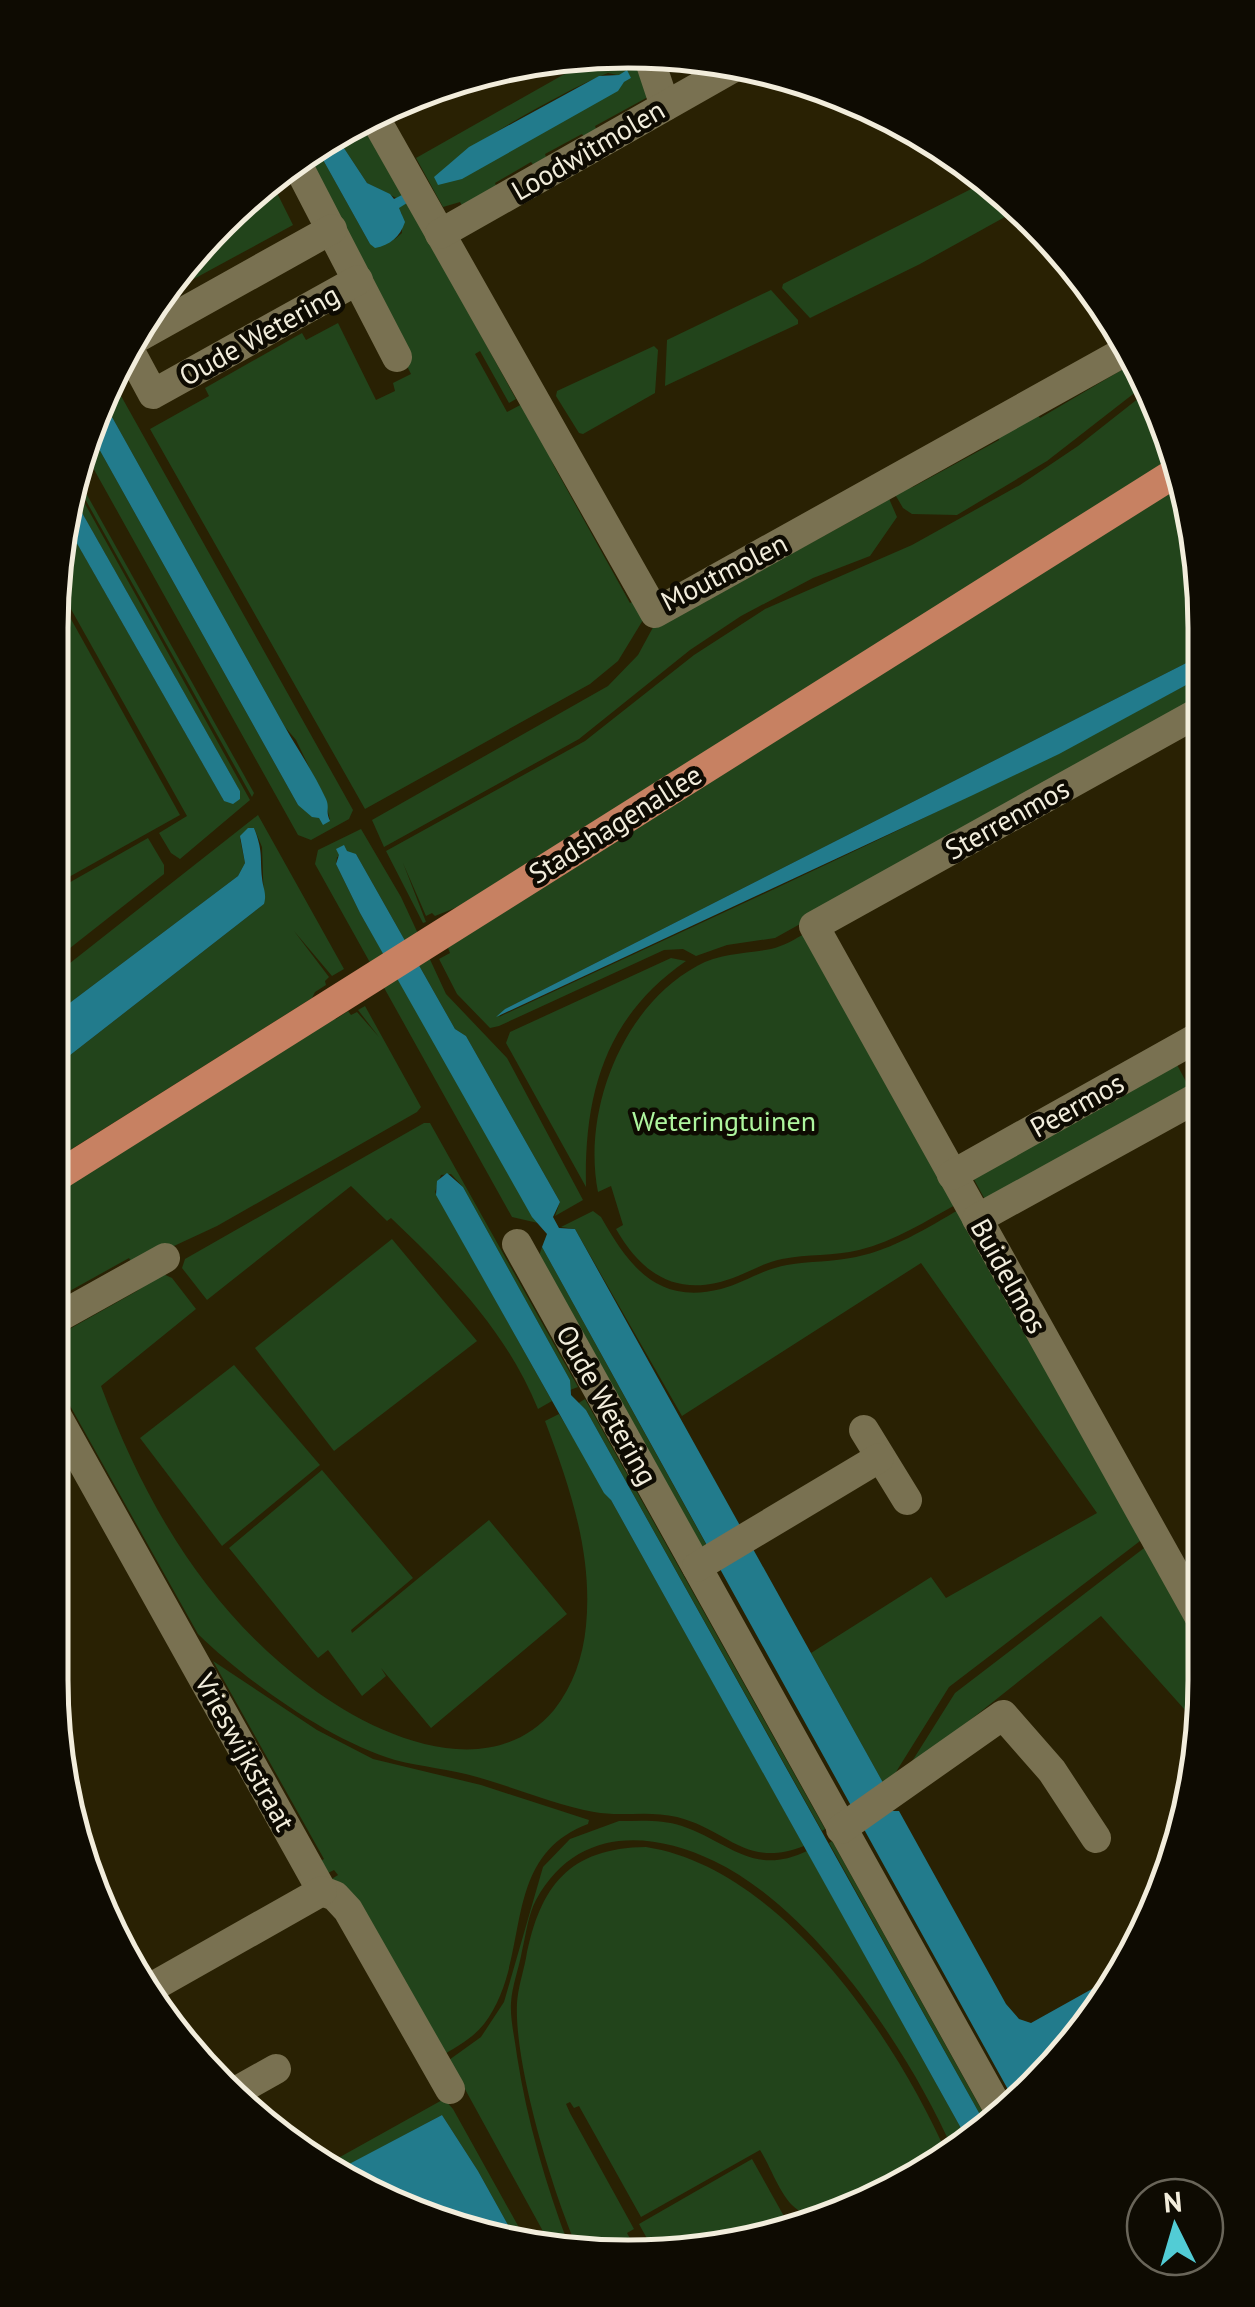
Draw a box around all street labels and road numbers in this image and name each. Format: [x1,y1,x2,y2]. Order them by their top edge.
street label: Loodwitmolen [504,91,671,208]
street label: Oude Wetering [172,275,345,394]
street label: Moutmolen [654,524,793,619]
street label: Stadshagenallee [521,756,708,892]
street label: Sterrenmos [938,769,1075,868]
street label: Peermos [1023,1064,1130,1145]
street label: Buidelmos [963,1212,1056,1340]
street label: Oude Wetering [548,1318,667,1491]
street label: Vrieswijkstraat [186,1666,304,1838]

